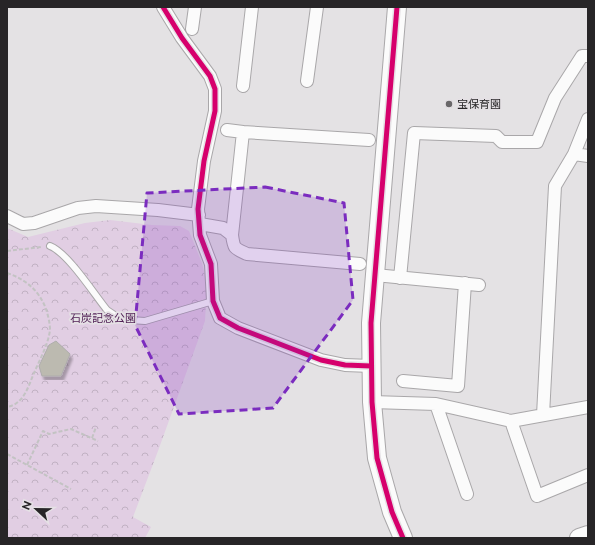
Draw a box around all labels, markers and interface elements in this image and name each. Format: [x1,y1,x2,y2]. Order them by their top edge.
place label: 宝保育園 [457,98,501,111]
marker: 宝保育園 [444,99,454,109]
park label: 石炭記念公園 [70,312,136,325]
north arrow [16,489,56,529]
text: N [20,499,35,512]

